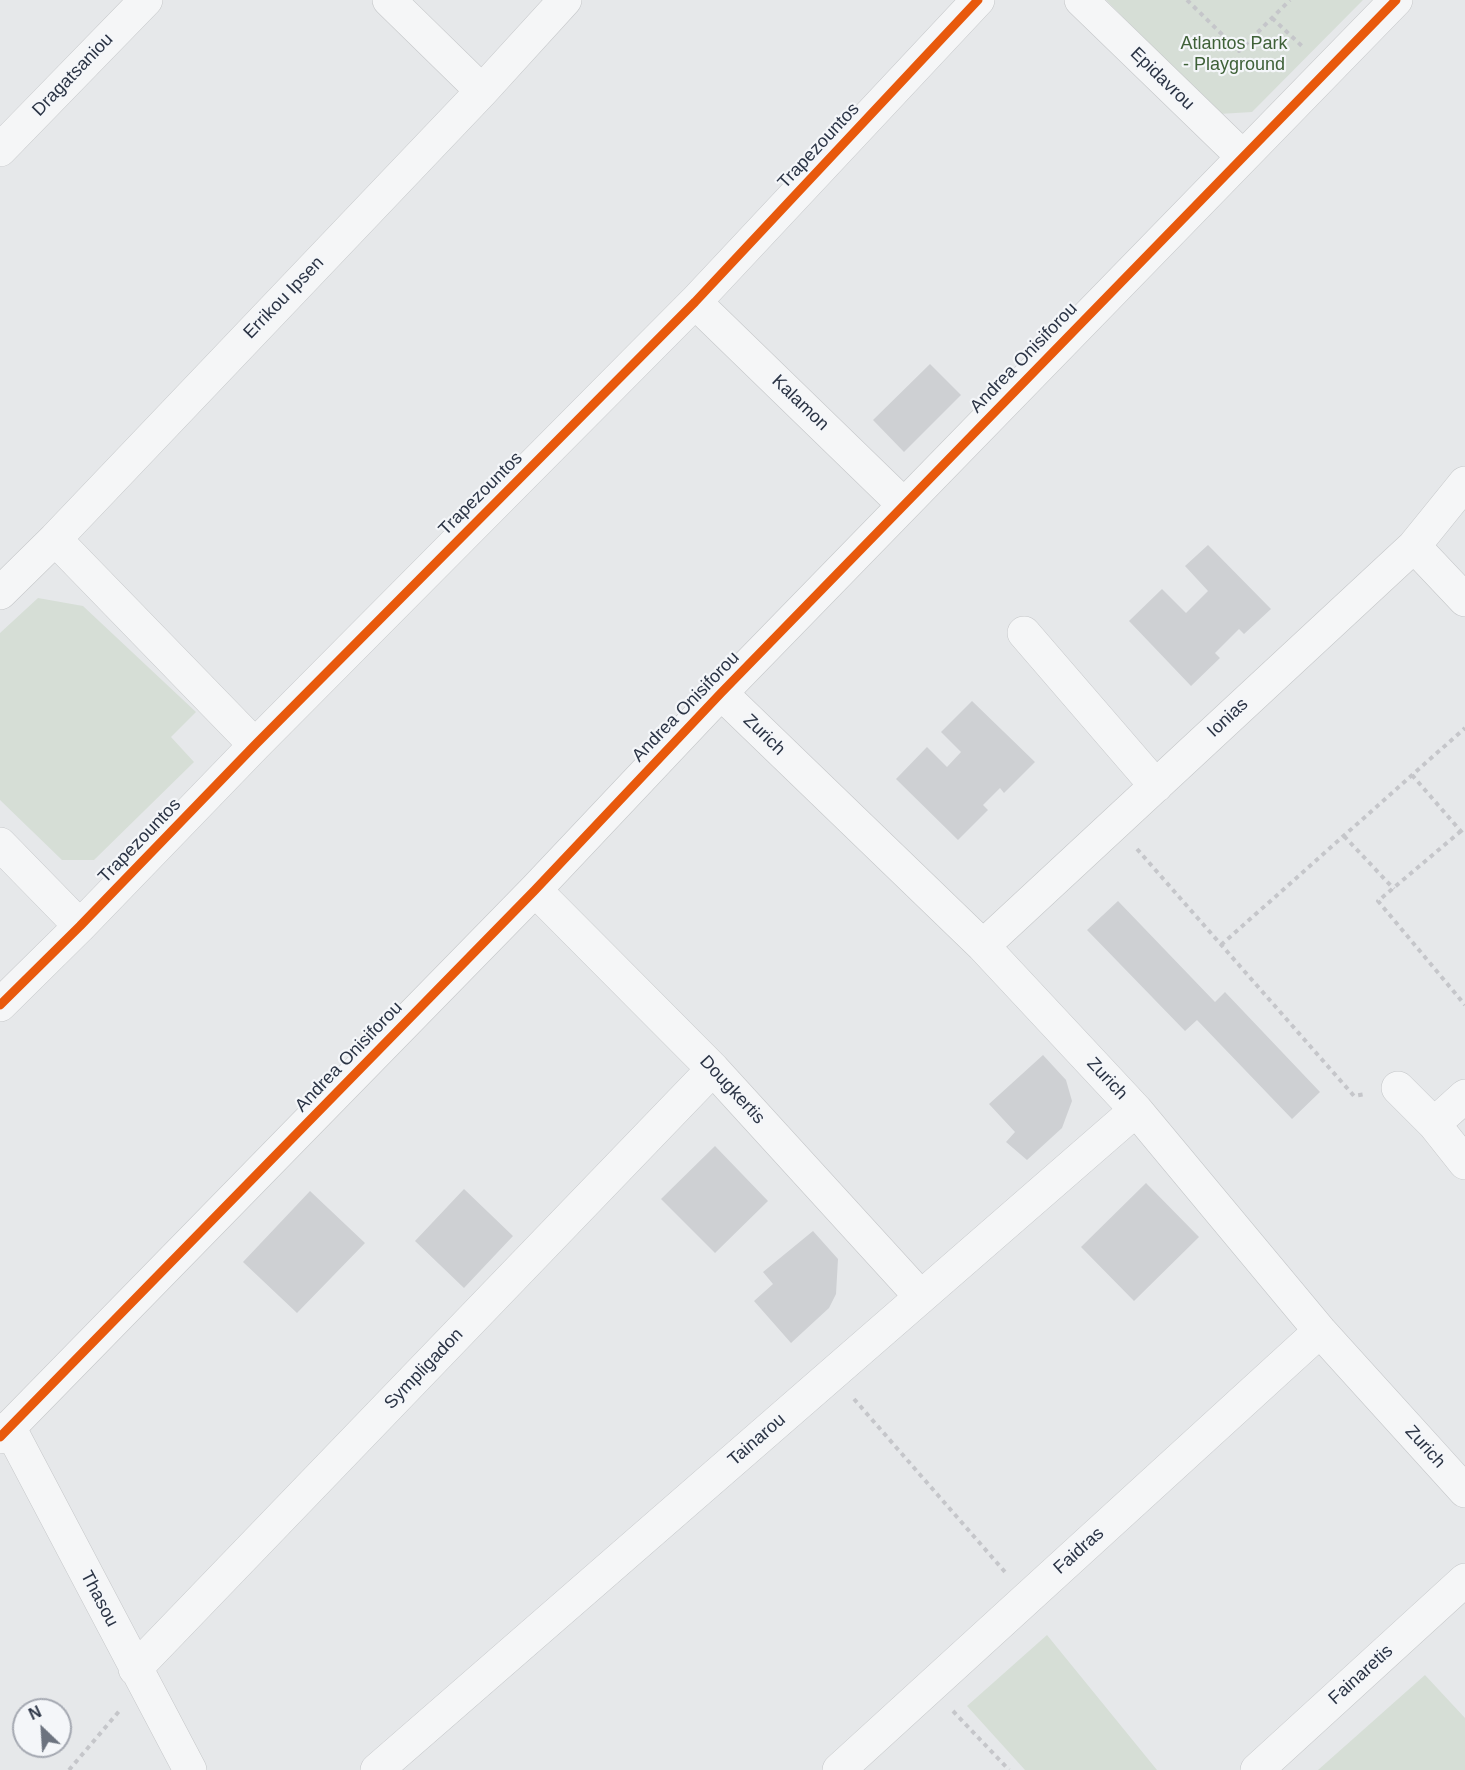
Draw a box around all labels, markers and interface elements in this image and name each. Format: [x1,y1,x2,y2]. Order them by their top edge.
street label: Dragatsaniou [28,29,118,121]
park label: Atlantos Park - Playground [1180,33,1288,76]
street label: Epidavrou [1125,43,1199,115]
street label: Trapezountos [774,99,864,193]
street label: Errikou Ipsen [239,252,329,344]
street label: Andrea Onisiforou [966,298,1082,418]
street label: Kalamon [767,371,833,435]
street label: Trapezountos [435,448,527,540]
street label: Andrea Onisiforou [628,647,744,767]
street label: Ionias [1203,694,1253,742]
street label: Zurich [739,710,789,760]
street label: Trapezountos [94,794,186,888]
street label: Andrea Onisiforou [291,997,407,1117]
street label: Dougkertis [695,1051,769,1129]
street label: Zurich [1082,1053,1132,1105]
street label: Sympligadon [380,1324,468,1414]
street label: Tainarou [724,1409,790,1471]
street label: Zurich [1400,1421,1450,1473]
street label: Faidras [1049,1523,1109,1579]
street label: Thasou [75,1567,123,1631]
street label: Fainaretis [1324,1641,1398,1709]
north arrow [12,1698,72,1758]
text: N [26,1703,44,1723]

